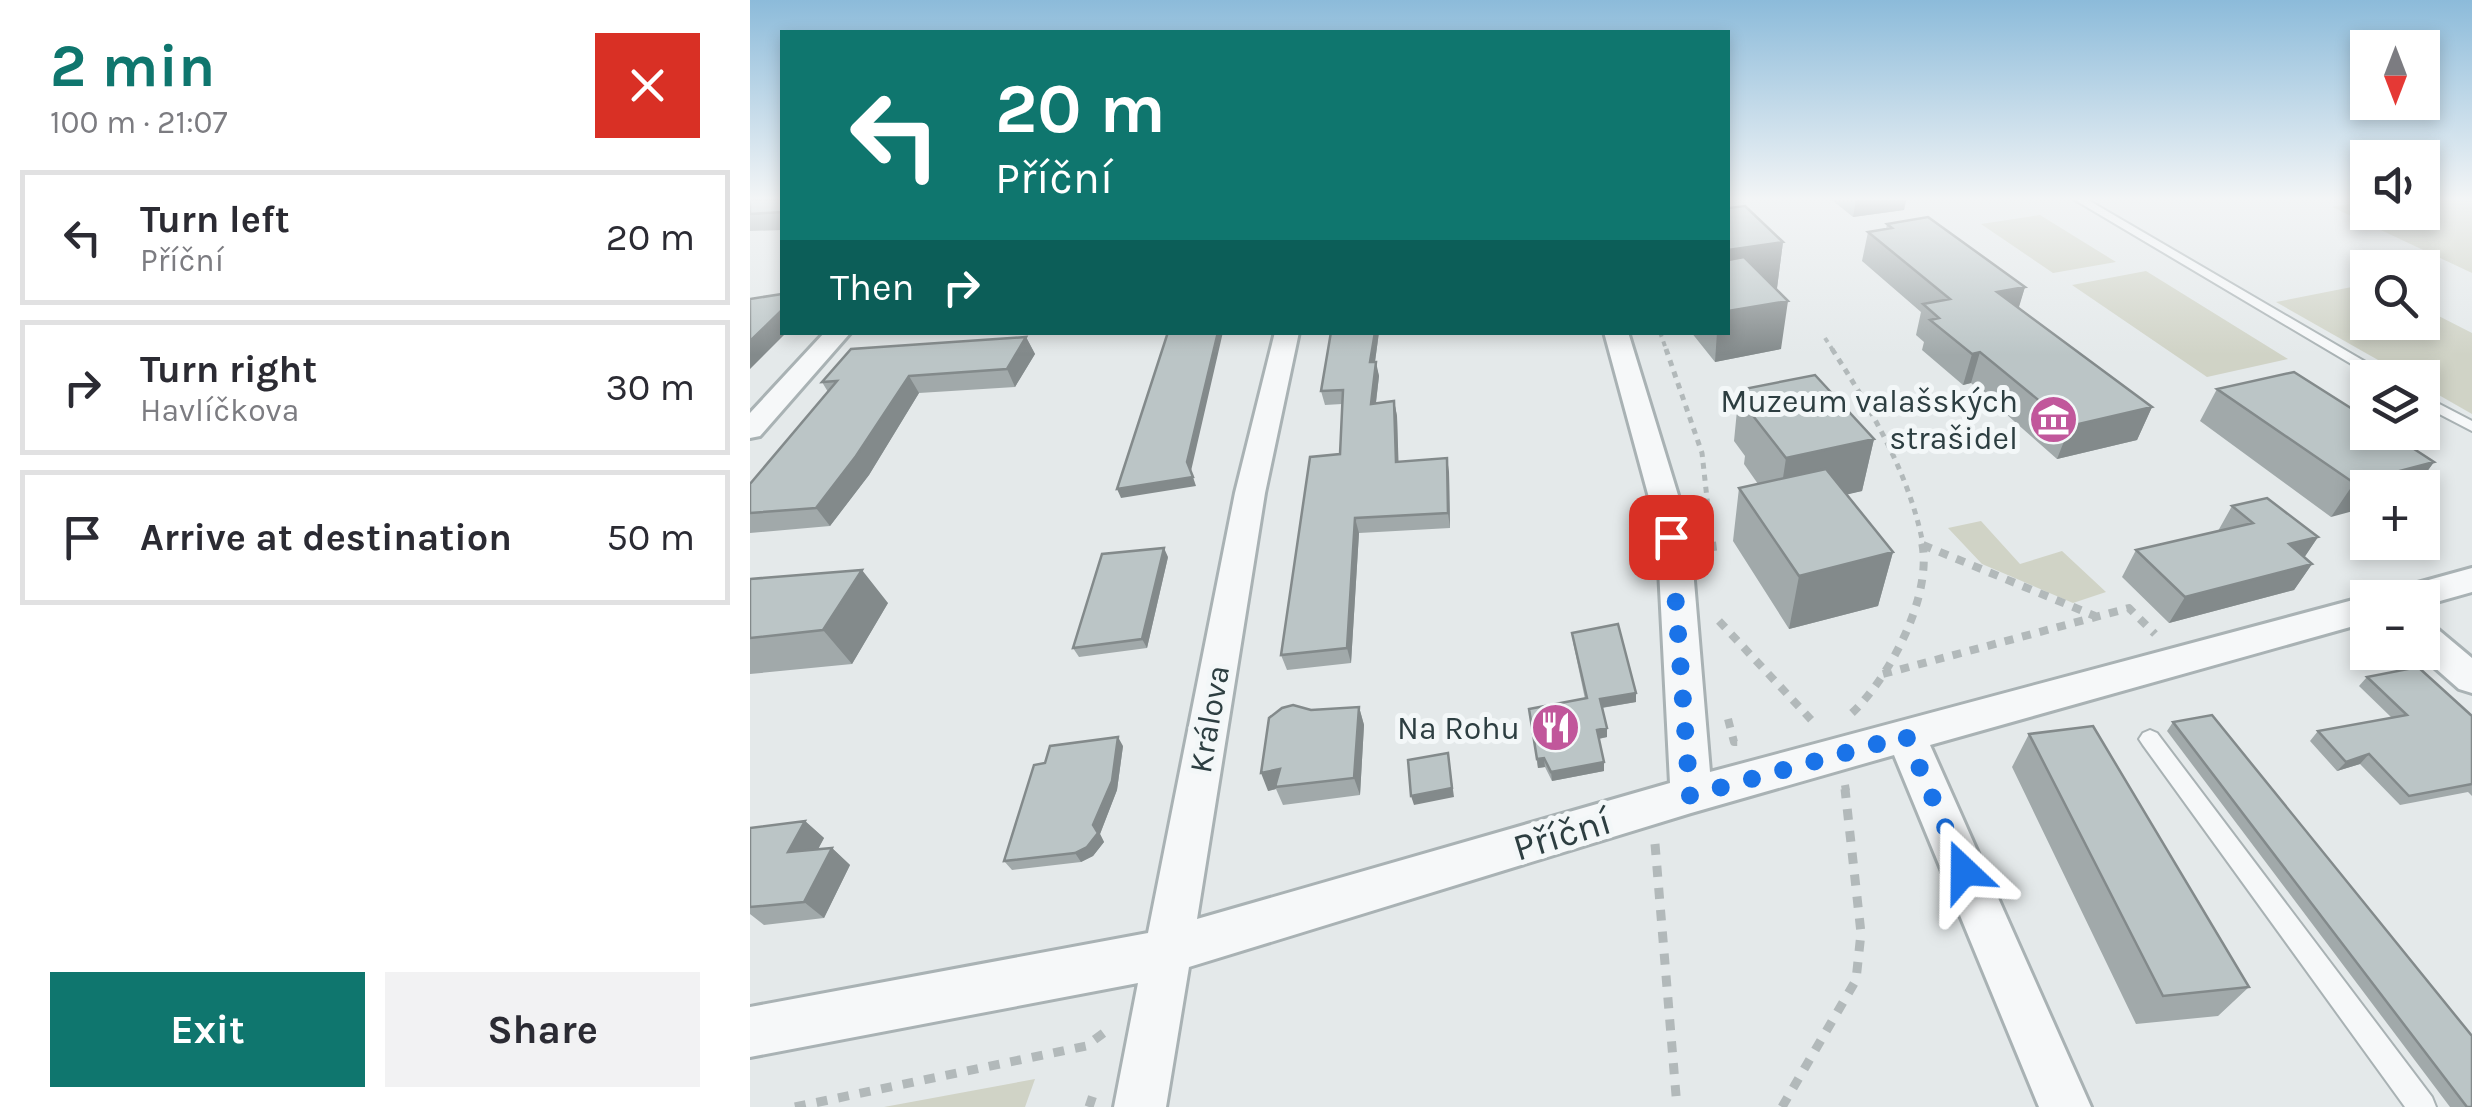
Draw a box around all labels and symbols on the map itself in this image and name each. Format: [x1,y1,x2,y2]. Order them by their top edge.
north arrow [2350,30,2440,120]
place label: Muzeum valašských strašidel [1720,383,2018,457]
museum icon: Muzeum valašských strašidel [2027,393,2079,445]
pin [1629,495,1714,580]
street label: Králova [1182,662,1237,776]
restaurant icon: Na Rohu [1529,702,1581,754]
place label: Na Rohu [1397,710,1520,747]
street label: Příční [1508,798,1617,871]
position arrow [1912,819,2016,923]

